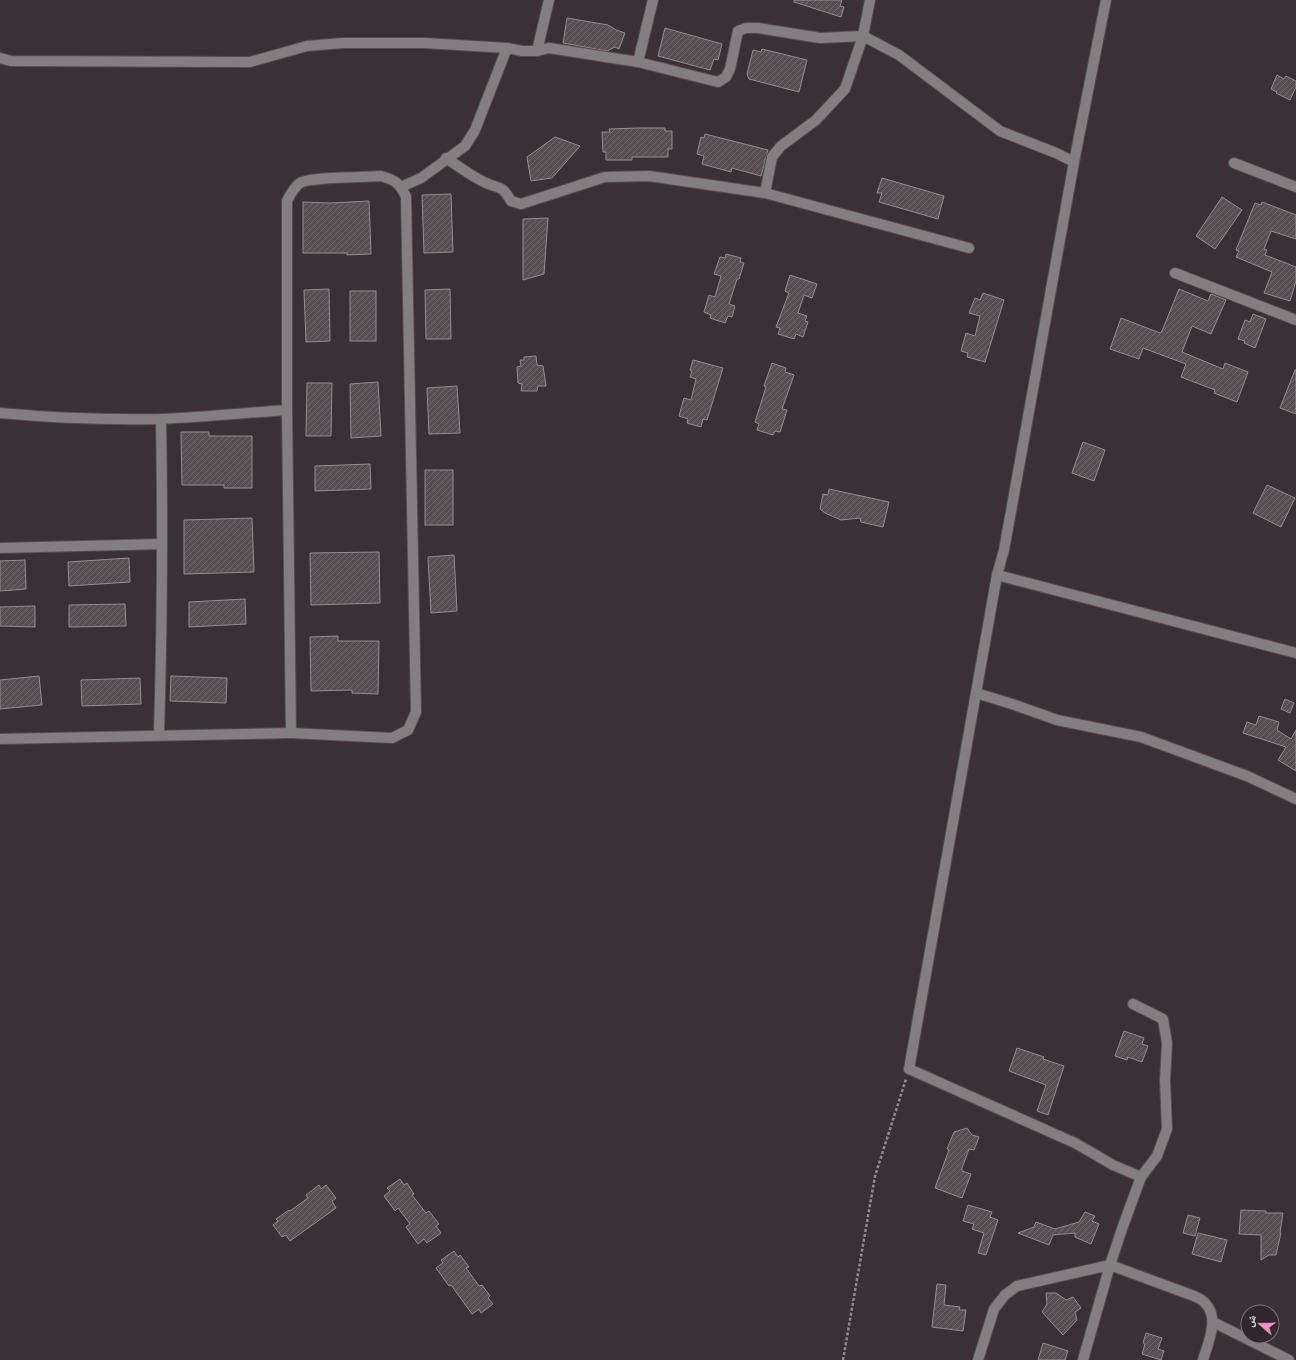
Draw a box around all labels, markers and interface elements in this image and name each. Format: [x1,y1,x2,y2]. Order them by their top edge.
north arrow [1240,1304,1280,1344]
text: ش [1243,1313,1260,1329]

